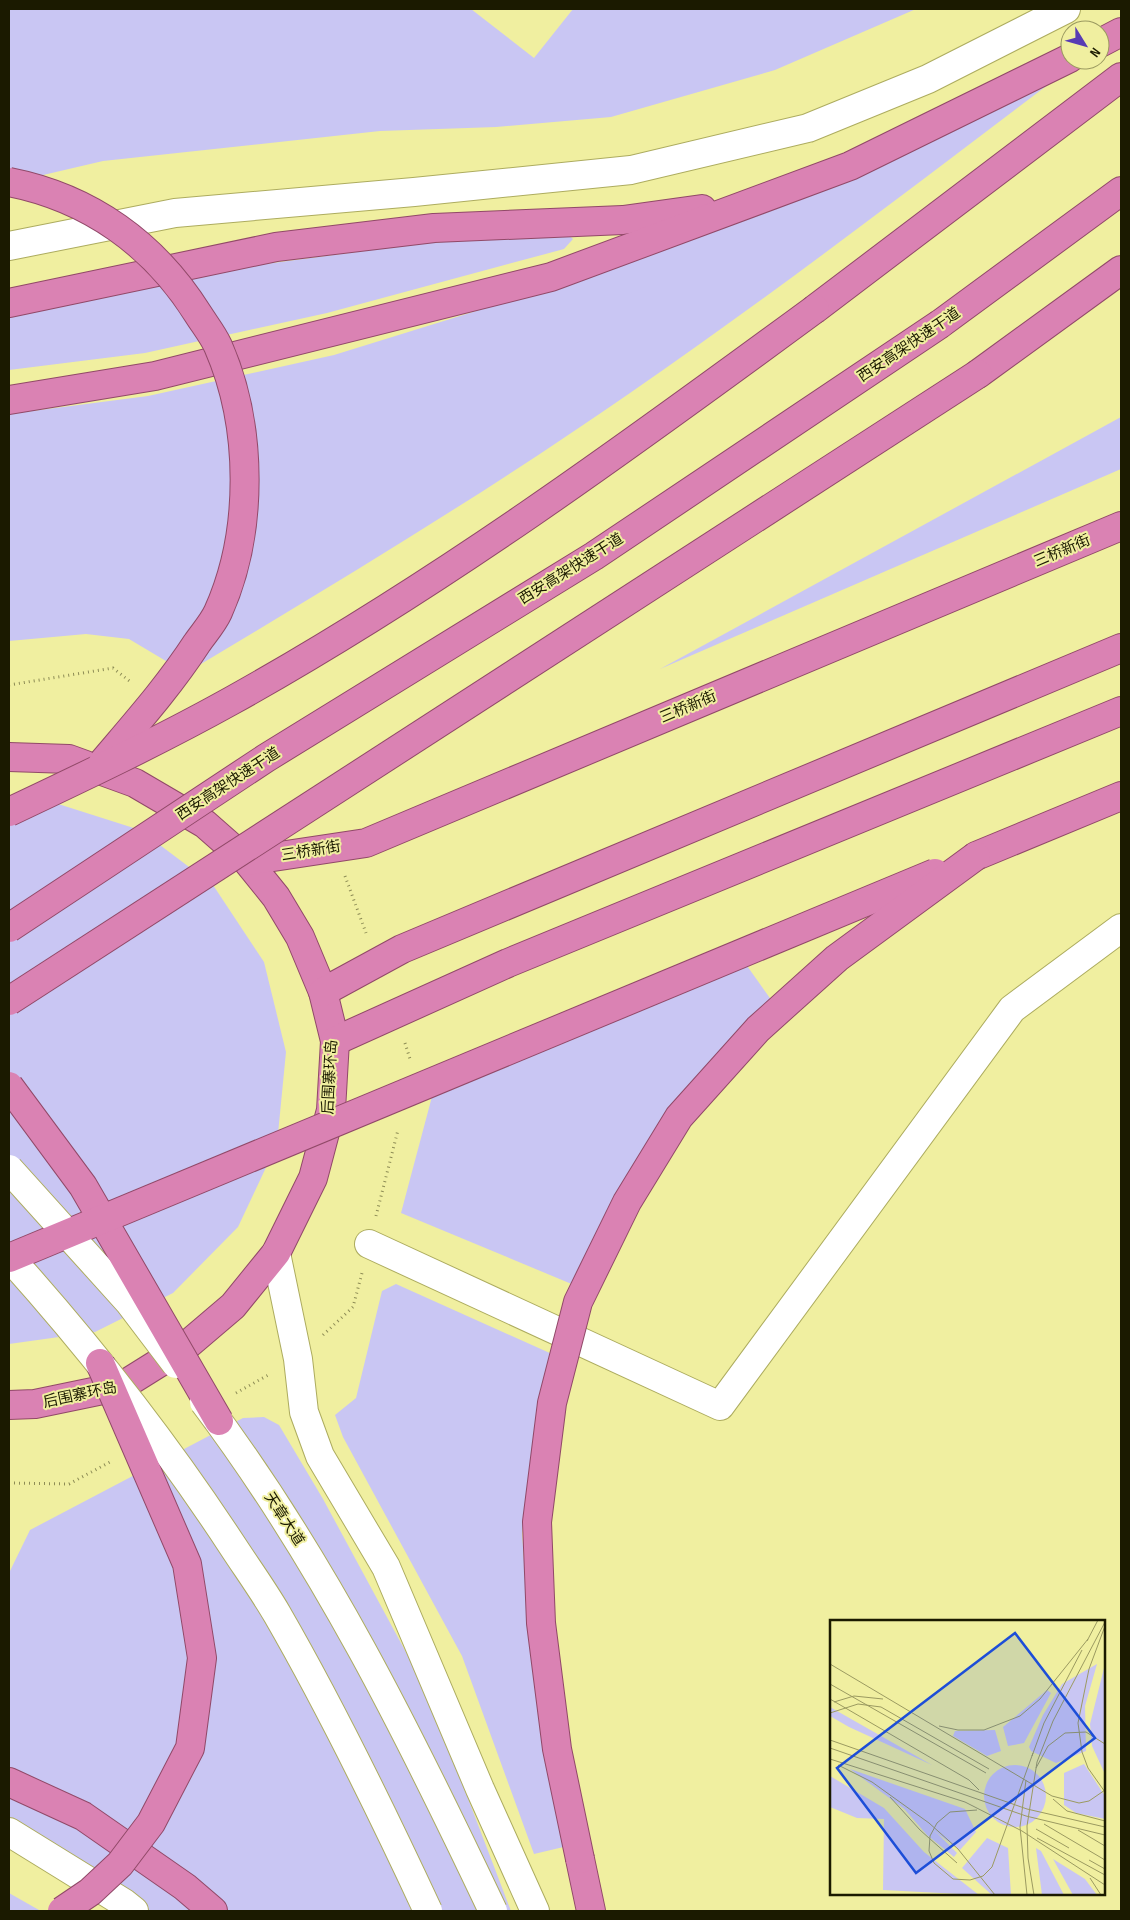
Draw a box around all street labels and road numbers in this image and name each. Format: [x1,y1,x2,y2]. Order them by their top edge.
street label: 西安高架快速干道 [854,304,964,386]
street label: 西安高架快速干道 [515,529,627,609]
street label: 三桥新街 [1031,531,1093,571]
street label: 三桥新街 [657,687,719,727]
street label: 西安高架快速干道 [172,743,284,825]
street label: 三桥新街 [280,837,342,865]
street label: 后围寨环岛 [319,1039,341,1115]
street label: 后围寨环岛 [41,1378,119,1412]
street label: 天章大道 [260,1489,308,1549]

